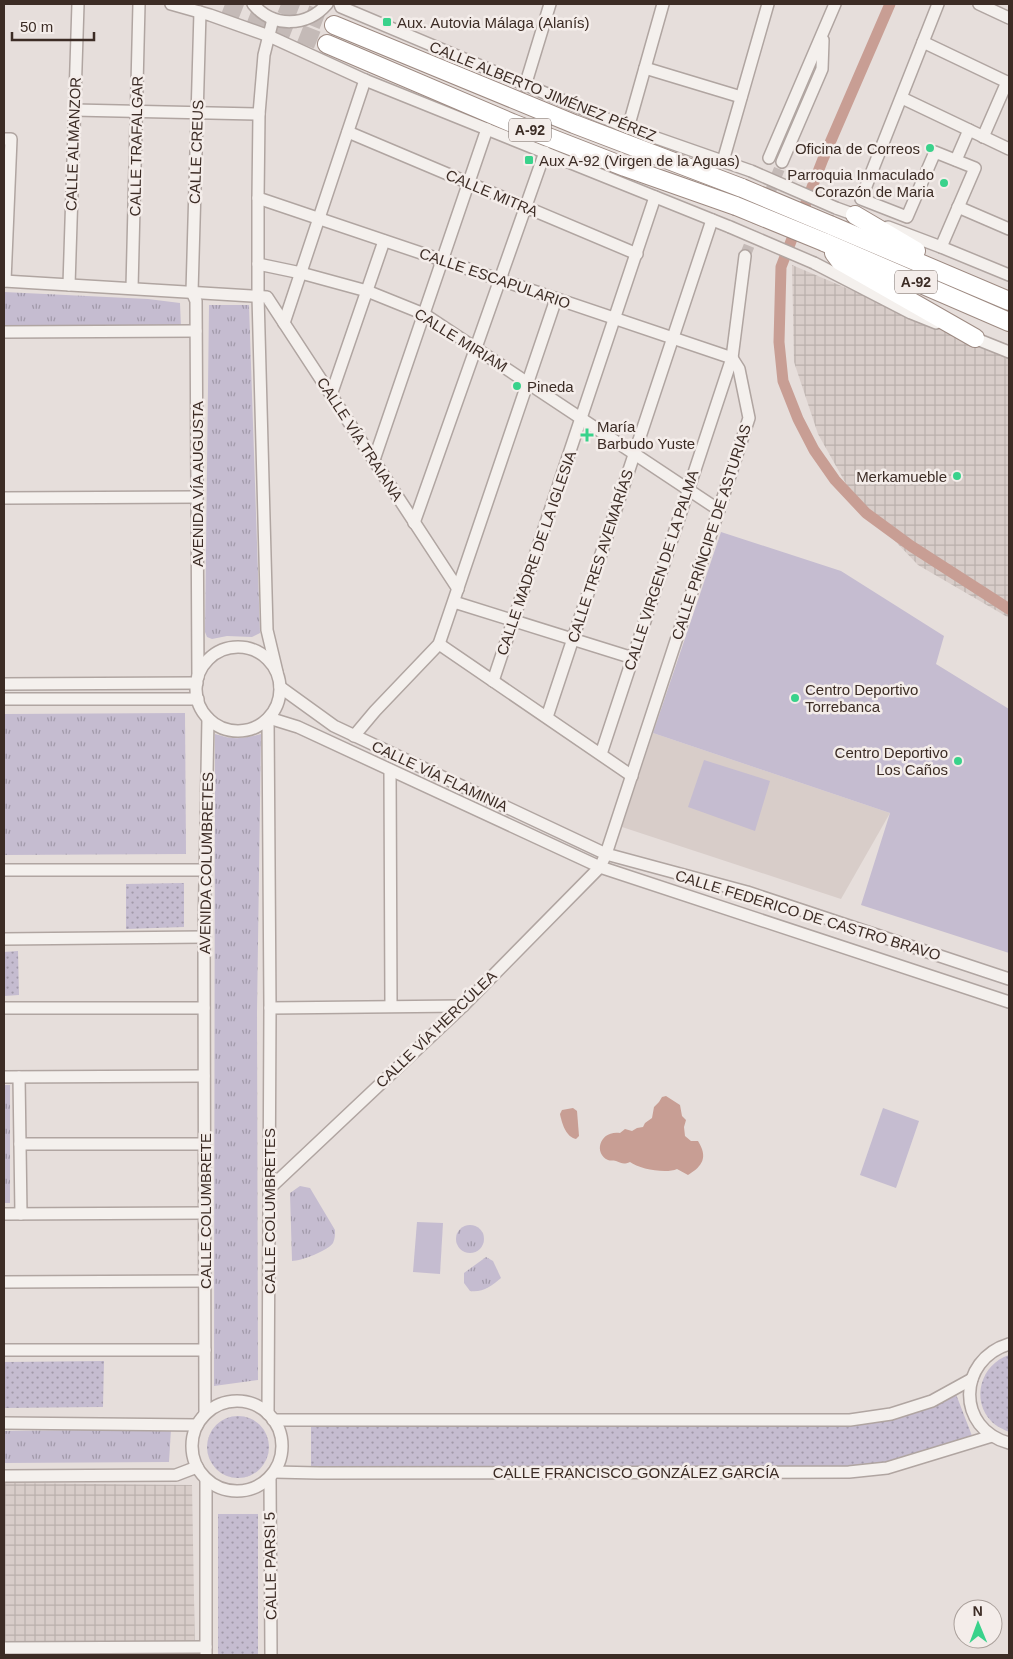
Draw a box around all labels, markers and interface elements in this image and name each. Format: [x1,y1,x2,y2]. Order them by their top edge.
scale bar [12,10,95,42]
place label: Aux. Autovia Málaga (Alanís) [397,14,590,31]
marker: Aux. Autovia Málaga (Alanís) [381,16,393,28]
text: 50 m [20,18,53,35]
street label: CALLE ALBERTO JIMÉNEZ PÉREZ [427,38,659,144]
street label: CALLE TRAFALGAR [126,75,146,216]
street label: CALLE ALMANZOR [62,76,84,211]
street label: CALLE CREUS [186,100,206,204]
road number: A-92 [509,118,551,142]
place label: Oficina de Correos [795,140,920,157]
marker: Oficina de Correos [924,142,936,154]
place label: Aux A-92 (Virgen de la Aguas) [539,152,740,169]
marker: Aux A-92 (Virgen de la Aguas) [523,154,535,166]
street label: CALLE MITRA [443,166,541,220]
place label: Parroquia Inmaculado Corazón de Maria [787,166,935,200]
marker: Parroquia Inmaculado Corazón de Maria [938,177,950,189]
street label: CALLE ESCAPULARIO [417,244,573,312]
road number: A-92 [895,270,937,294]
street label: CALLE MIRIAM [412,305,510,375]
street label: CALLE VÍA TRAIANA [314,374,406,504]
place label: Pineda [527,378,574,395]
marker: Pineda [511,380,523,392]
street label: AVENIDA VÍA AUGUSTA [189,401,206,567]
place label: María Barbudo Yuste [597,418,695,452]
street label: CALLE PRÍNCIPE DE ASTURIAS [668,422,754,642]
marker: María Barbudo Yuste [581,429,593,441]
street label: CALLE MADRE DE LA IGLESIA [493,449,579,657]
street label: CALLE TRES AVEMARÍAS [564,467,636,645]
street label: CALLE VIRGEN DE LA PALMA [620,468,702,672]
place label: Merkamueble [856,468,947,485]
marker: Merkamueble [951,470,963,482]
place label: Centro Deportivo Torrebanca [805,681,918,715]
marker: Centro Deportivo Torrebanca [789,692,801,704]
street label: CALLE VÍA FLAMINIA [369,737,511,815]
place label: Centro Deportivo Los Caños [835,744,948,778]
marker: Centro Deportivo Los Caños [952,755,964,767]
street label: AVENIDA COLUMBRETES [196,772,216,954]
street label: CALLE FEDERICO DE CASTRO BRAVO [673,866,943,964]
street label: CALLE VÍA HERCÚLEA [372,967,500,1091]
street label: CALLE COLUMBRETES [261,1128,278,1294]
street label: CALLE COLUMBRETE [197,1133,214,1289]
street label: CALLE FRANCISCO GONZÁLEZ GARCÍA [493,1464,779,1481]
street label: CALLE PARSI 5 [261,1512,279,1620]
north arrow [953,1599,1003,1649]
text: N [973,1603,983,1619]

